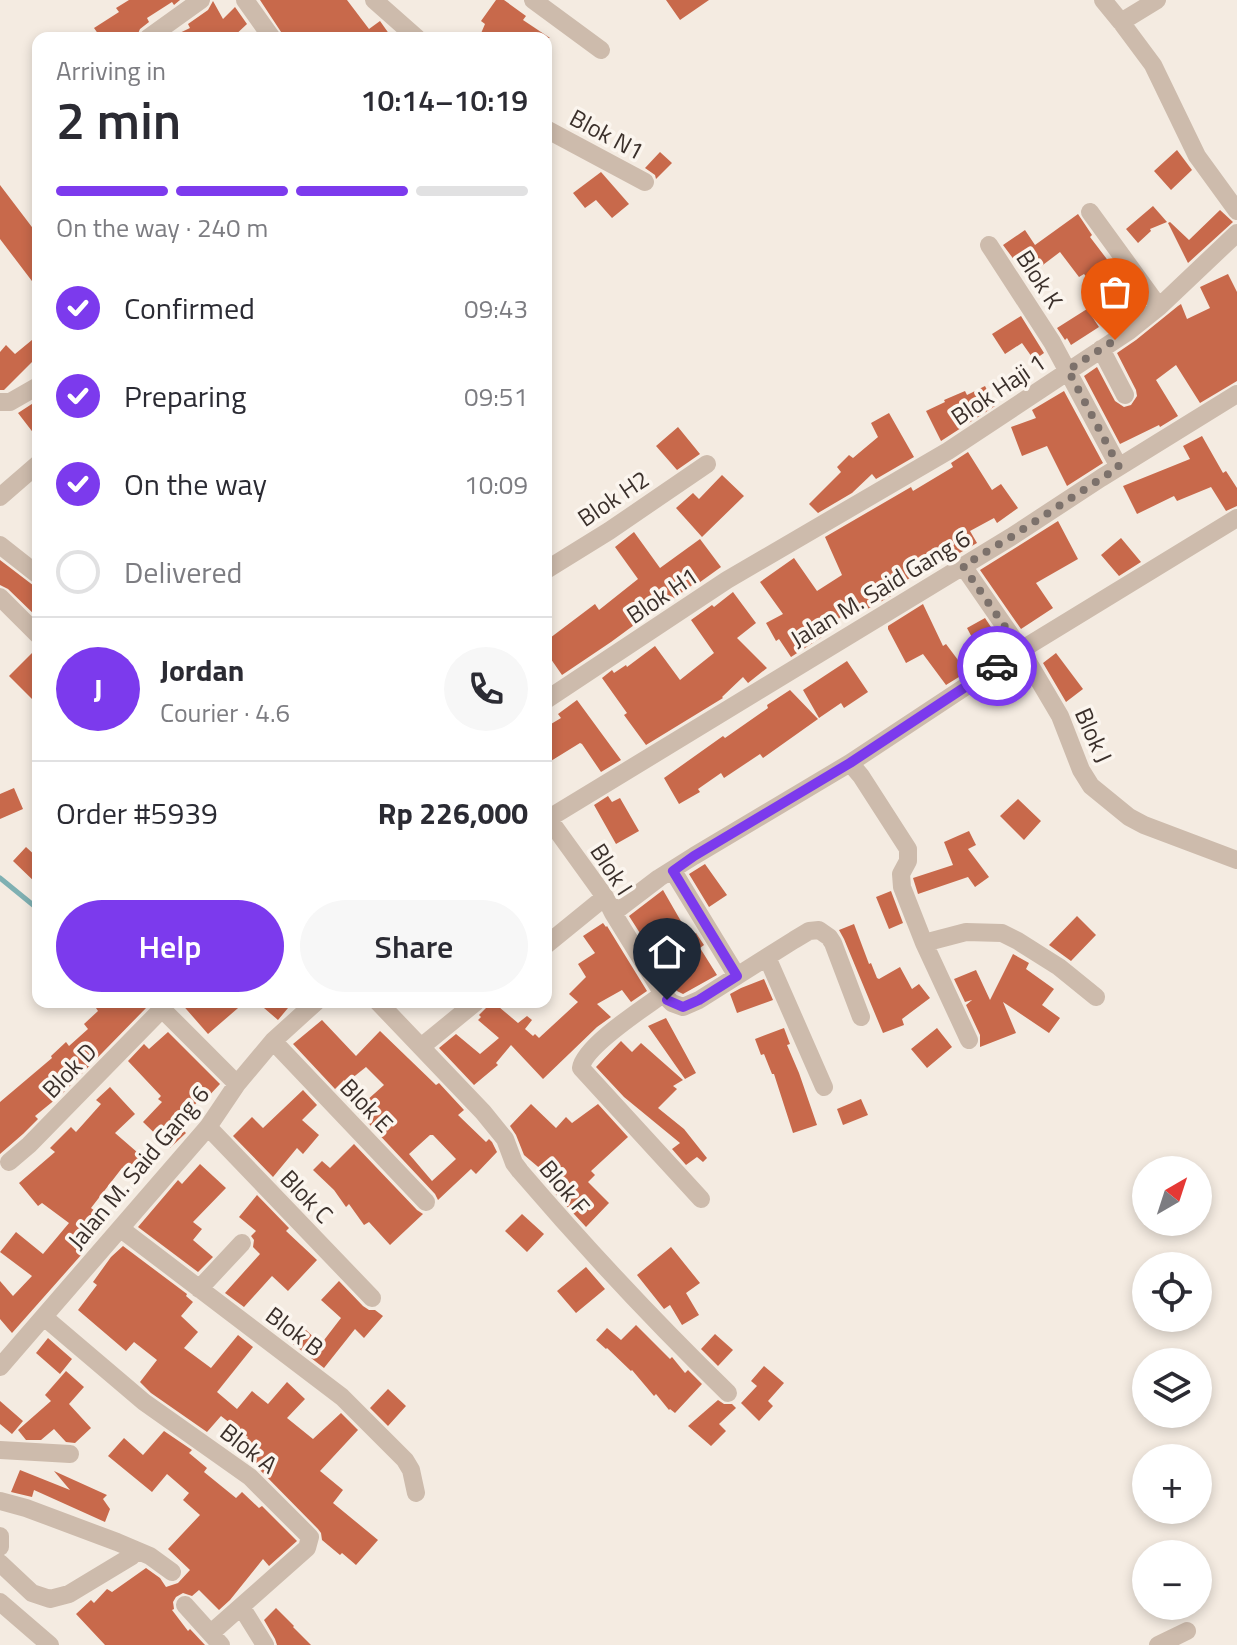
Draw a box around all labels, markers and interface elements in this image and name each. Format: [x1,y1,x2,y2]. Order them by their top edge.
text: Arriving in [56,51,166,90]
text: 10:14–10:19 [361,77,528,123]
text: 2 min [56,80,181,159]
street label: Blok N1 [563,99,651,169]
text: On the way · 240 m [56,208,268,247]
street label: Blok K [1008,243,1073,316]
pin [1081,258,1149,340]
icon: bag [1093,270,1137,314]
text: Confirmed [124,285,255,331]
icon: check [56,286,100,330]
text: 09:43 [464,289,528,328]
street label: Blok Haji 1 [943,344,1053,434]
text: Preparing [124,373,246,419]
icon: check [56,374,100,418]
text: 09:51 [464,377,528,416]
text: On the way [124,461,267,507]
street label: Blok H2 [570,461,656,535]
icon: check [56,462,100,506]
text: 10:09 [464,465,528,504]
street label: Jalan M. Said Gang 6 [783,520,977,656]
text: Delivered [124,549,242,595]
street label: Blok H1 [619,558,705,632]
courier [957,626,1037,706]
icon: car [975,644,1019,688]
text: Jordan [160,647,244,693]
button: phone [444,647,528,731]
text: J [93,666,103,712]
text: Courier · 4.6 [160,693,290,732]
street label: Blok J [1066,702,1122,768]
text: Order #5939 [56,790,218,836]
text: Rp 226,000 [378,790,528,836]
street label: Blok I [582,836,642,902]
button: Help [56,900,284,992]
button: Share [300,900,528,992]
pin [633,918,701,1000]
icon: home [645,930,689,974]
street label: Blok D [33,1034,105,1106]
street label: Blok E [332,1070,402,1140]
street label: Jalan M. Said Gang 6 [59,1077,217,1257]
street label: Blok F [531,1152,599,1222]
north arrow [1132,1156,1212,1236]
map controls [1132,1156,1212,1620]
street label: Blok C [272,1161,342,1231]
button: locate [1132,1252,1212,1332]
street label: Blok B [258,1297,332,1365]
button: layers [1132,1348,1212,1428]
street label: Blok A [213,1414,285,1482]
button: + [1132,1444,1212,1524]
button: − [1132,1540,1212,1620]

